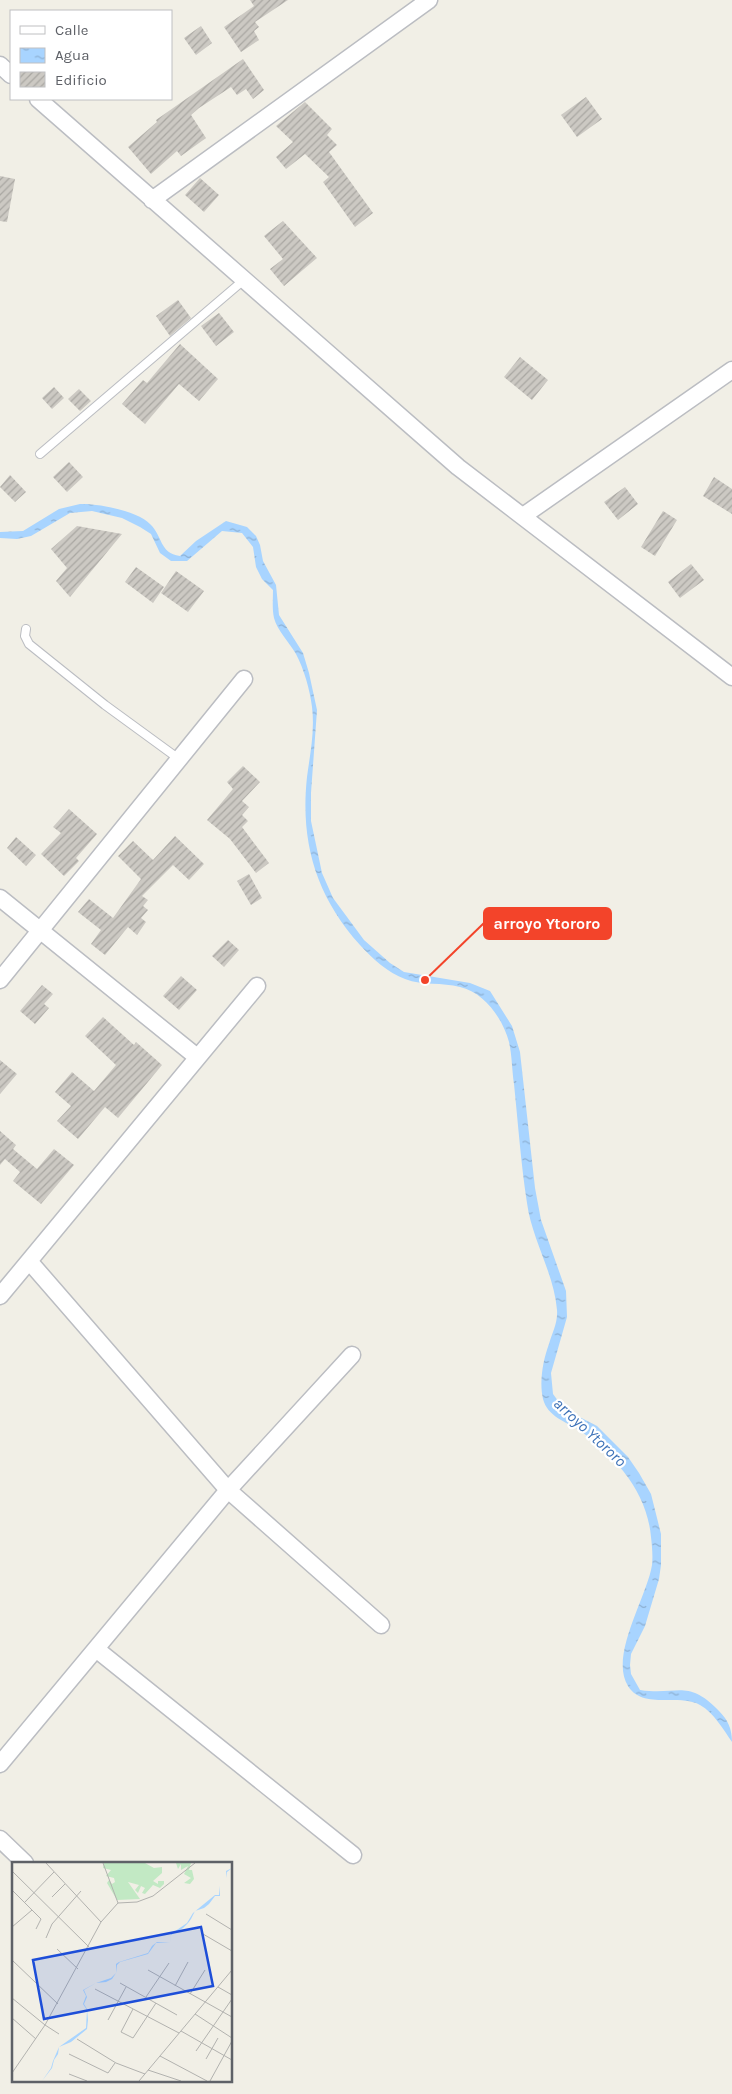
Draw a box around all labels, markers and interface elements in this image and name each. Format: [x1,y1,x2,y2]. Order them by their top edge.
legend [10,10,172,100]
text: Calle [55,21,89,39]
text: Agua [55,46,89,64]
text: Edificio [55,71,107,89]
callout: arroyo Ytororo [484,908,611,939]
text: arroyo Ytororo [494,914,600,933]
water label: arroyo Ytororo [550,1394,630,1471]
inset map [12,1862,232,2082]

